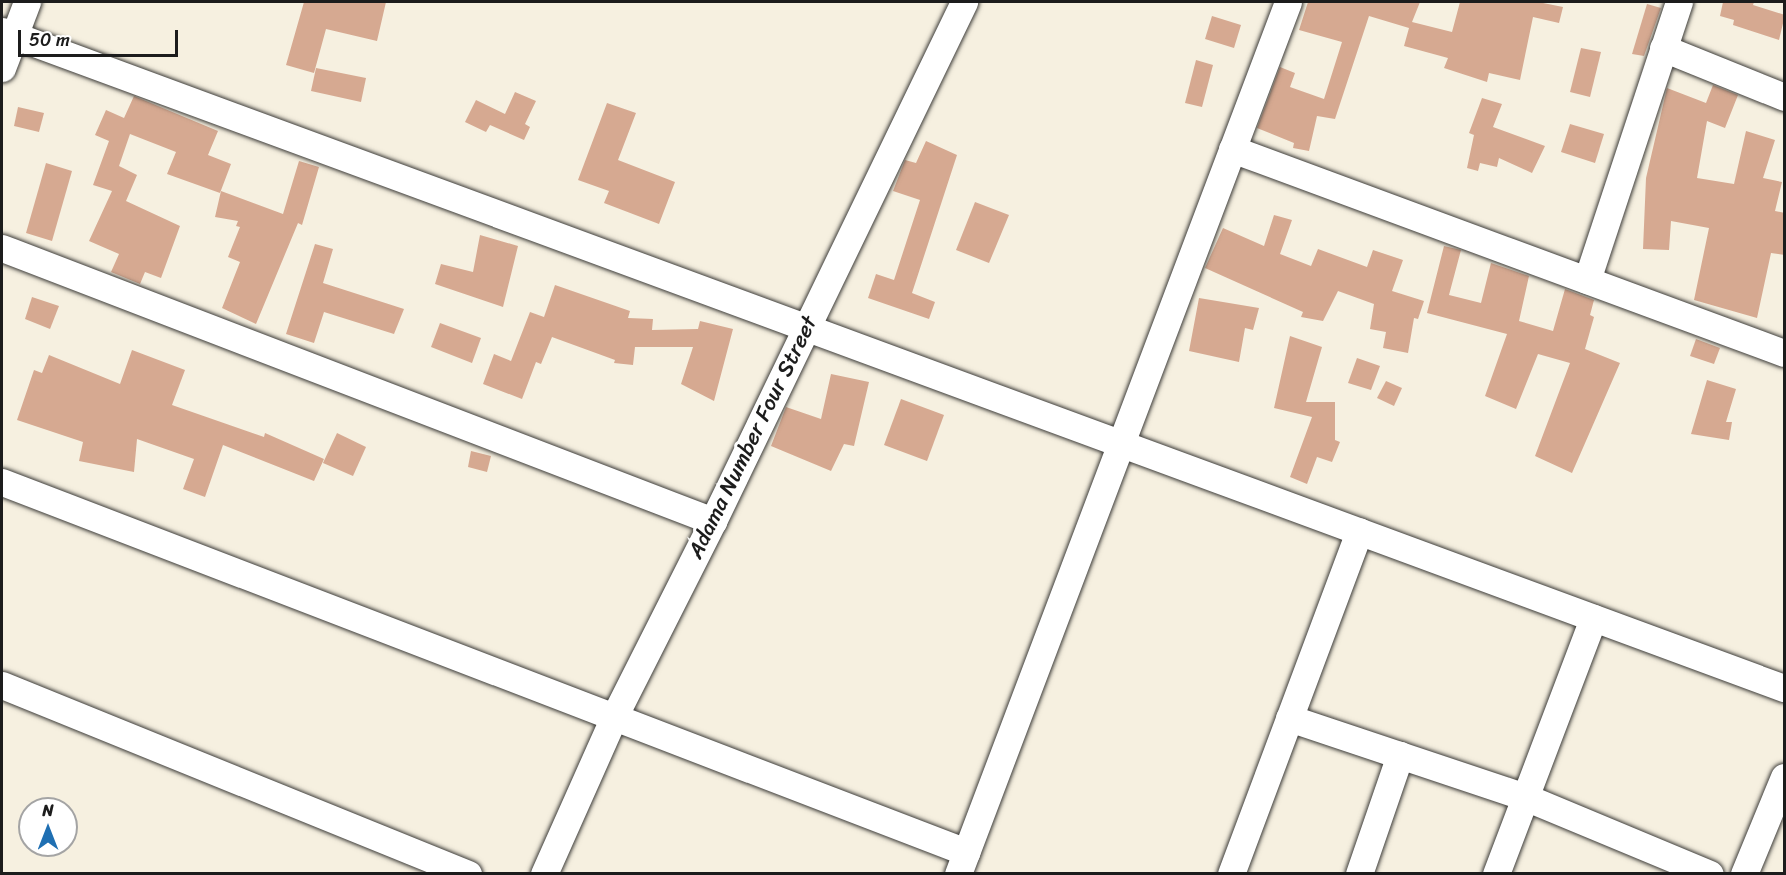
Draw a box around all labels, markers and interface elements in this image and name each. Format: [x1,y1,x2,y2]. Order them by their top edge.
scale bar [21,18,182,56]
text: 50 m [29,24,70,56]
street label: Adama Number Four Street [682,312,822,562]
text: N [42,796,54,825]
north arrow [18,797,78,857]

